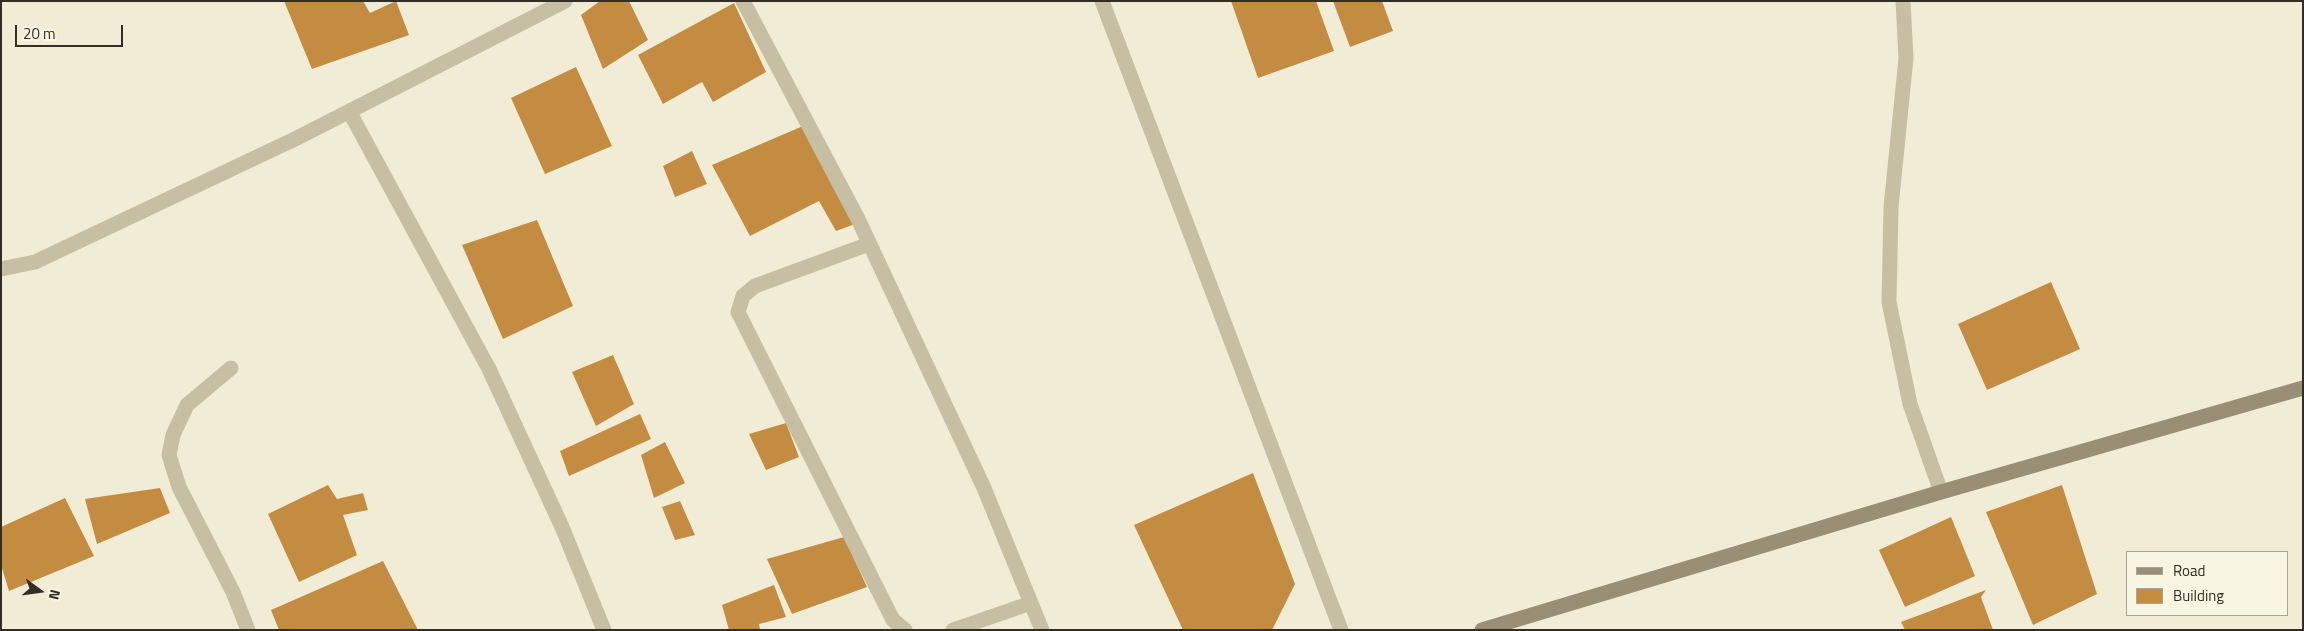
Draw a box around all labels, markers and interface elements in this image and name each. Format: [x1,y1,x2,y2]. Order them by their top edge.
scale bar [18,15,125,47]
text: 20 m [23,22,56,45]
legend [2126,551,2289,616]
text: Road [2173,559,2205,582]
north arrow [15,566,65,616]
text: Building [2173,584,2224,607]
text: N [44,587,66,602]

